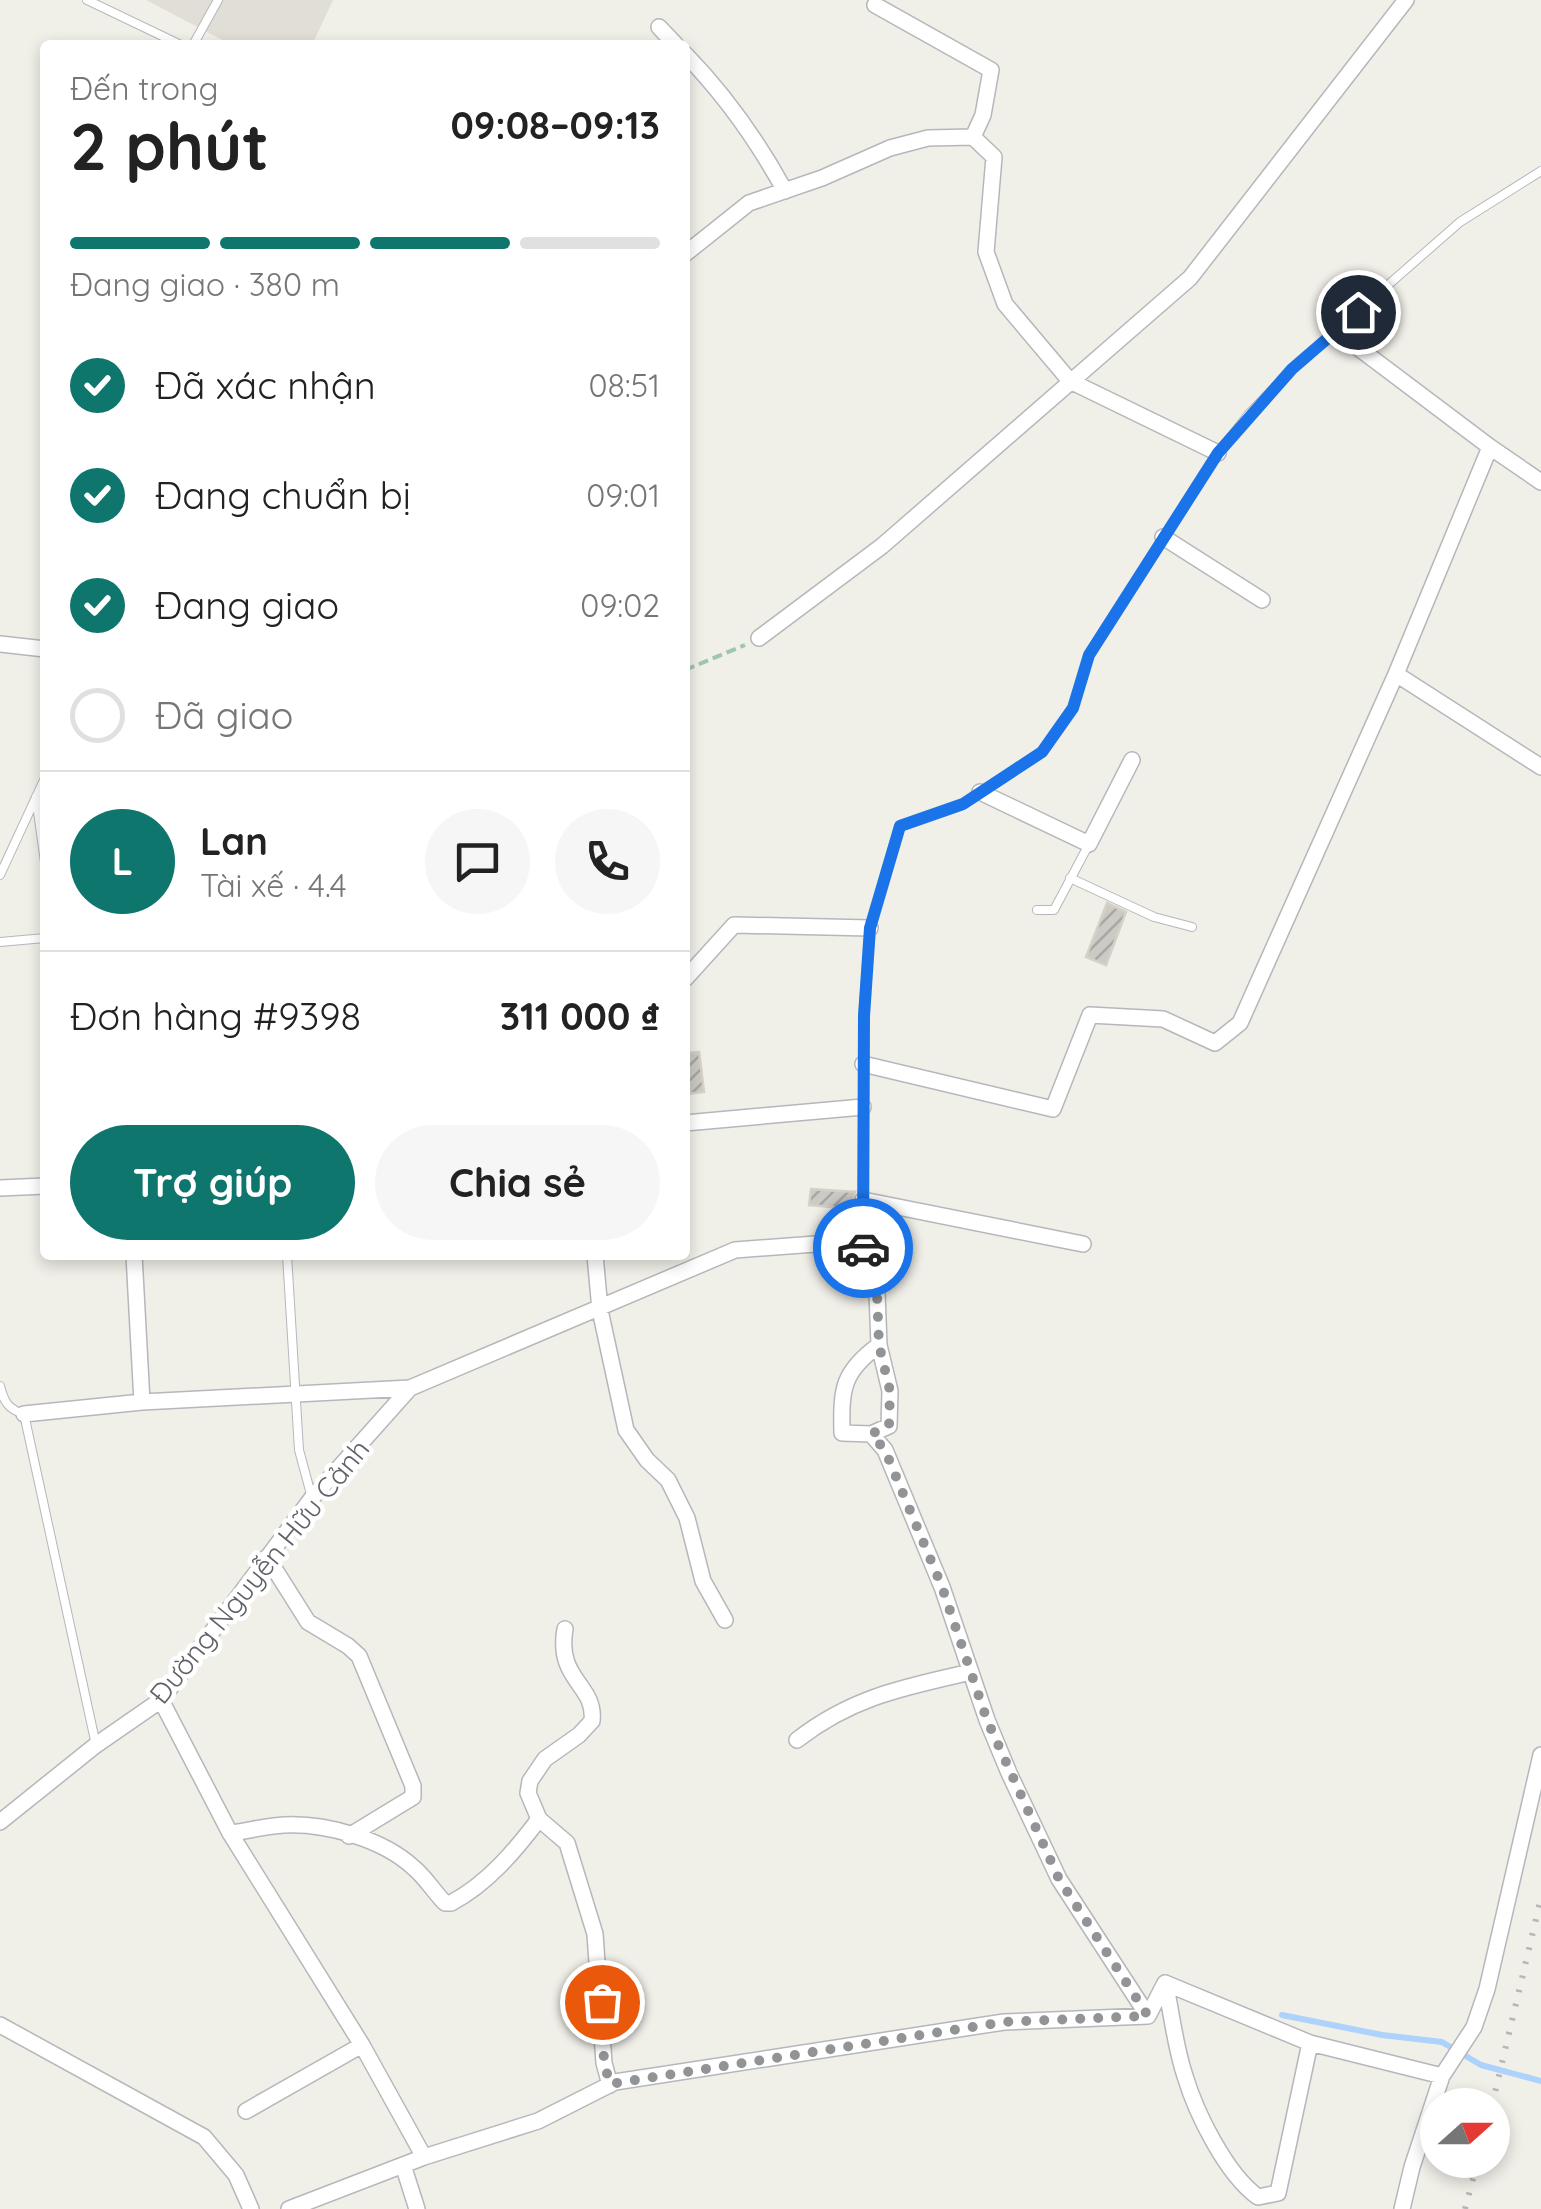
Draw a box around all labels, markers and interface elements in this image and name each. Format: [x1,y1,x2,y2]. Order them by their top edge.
text: Đến trong [70,68,219,108]
text: 09:08–09:13 [450,101,660,149]
text: 2 phút [70,105,269,186]
text: Đang giao · 380 m [70,264,340,304]
pin [1316,270,1401,355]
icon: home [1331,285,1386,340]
icon: check [70,358,125,413]
text: Đã xác nhận [155,361,376,409]
text: 08:51 [588,365,660,405]
icon: check [70,468,125,523]
text: Đang chuẩn bị [155,471,411,519]
text: 09:01 [586,475,660,515]
icon: check [70,578,125,633]
text: Đang giao [155,581,339,629]
text: 09:02 [580,585,660,625]
text: Đã giao [155,691,294,739]
button: chat [425,809,530,914]
button: phone [555,809,660,914]
text: Lan [200,817,268,865]
text: L [112,837,133,885]
text: Tài xế · 4.4 [200,865,347,905]
text: Đơn hàng #9398 [70,992,361,1040]
text: 311 000 ₫ [500,992,660,1040]
button: Trợ giúp [70,1125,355,1240]
button: Chia sẻ [375,1125,660,1240]
courier [813,1198,913,1298]
icon: car [836,1221,891,1276]
street label: Đường Nguyễn Hữu Cảnh [141,1432,377,1710]
pin [560,1960,645,2045]
icon: bag [575,1975,630,2030]
north arrow [1420,2088,1510,2178]
map controls [1420,2088,1510,2178]

